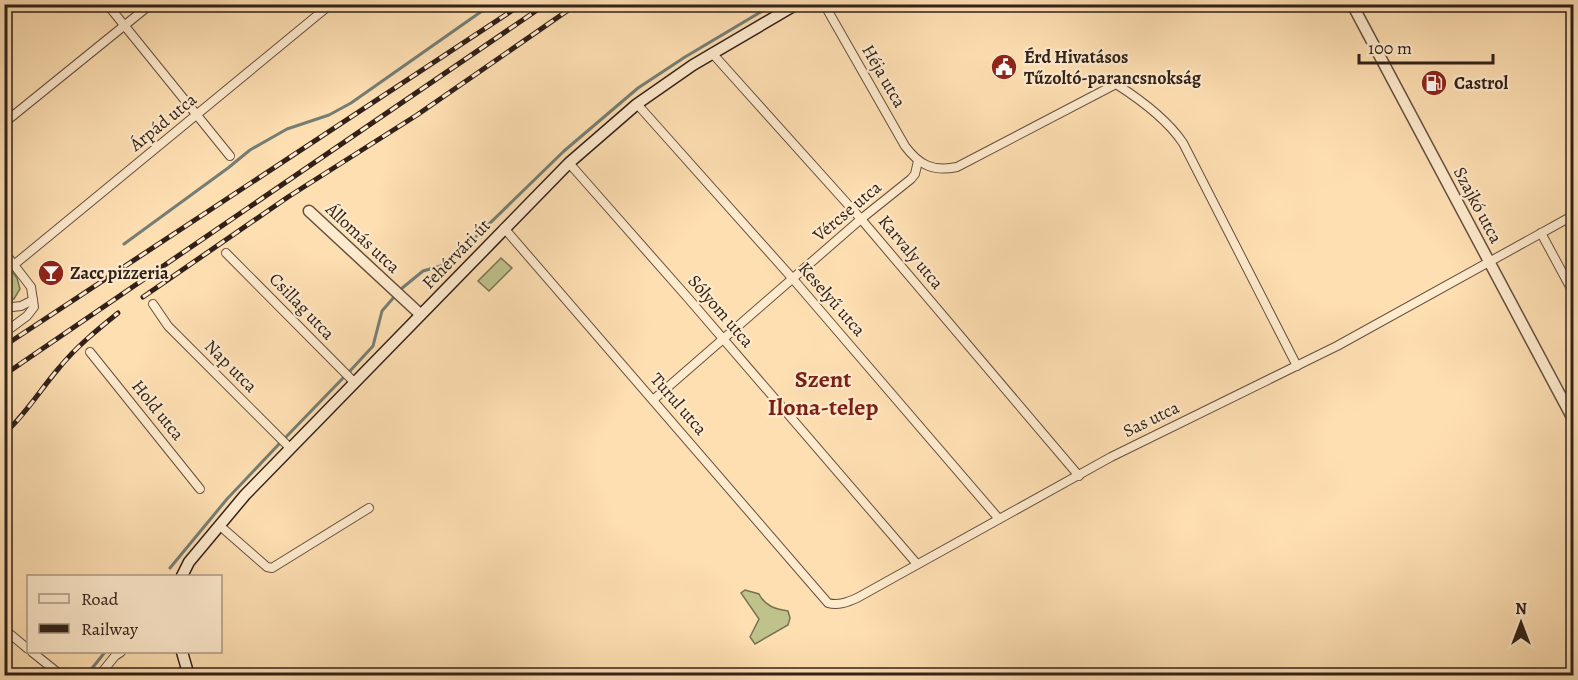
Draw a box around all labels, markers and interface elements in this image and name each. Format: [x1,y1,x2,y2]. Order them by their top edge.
scale bar [1359,27,1492,65]
text: 100 m [1368,36,1412,60]
street label: Héja utca [856,40,912,113]
place label: Érd Hivatásos Tűzoltó-parancsnokság [1024,45,1202,90]
public building icon: Érd Hivatásos Tűzoltó-parancsnokság [989,52,1019,82]
fuel station icon: Castrol [1419,68,1449,98]
place label: Castrol [1454,71,1509,95]
street label: Árpád utca [124,87,202,157]
street label: Szajkó utca [1448,163,1508,248]
street label: Vércse utca [807,175,887,247]
street label: Állomás utca [320,197,406,279]
street label: Karvaly utca [873,210,950,295]
street label: Fehérvári út [417,214,495,294]
street label: Keselyű utca [793,257,871,342]
bar icon: Zacc pizzeria [36,258,66,288]
place label: Zacc pizzeria [70,261,169,285]
street label: Csillag utca [264,267,341,345]
street label: Sólyom utca [683,269,760,353]
street label: Nap utca [199,334,263,398]
district label: Szent Ilona-telep [768,363,878,423]
street label: Turul utca [645,368,713,441]
street label: Hold utca [126,375,190,446]
street label: Sas utca [1119,395,1184,443]
legend [27,575,222,653]
text: Road [81,587,119,611]
north arrow [1491,593,1551,653]
text: N [1515,598,1527,620]
text: Railway [81,617,139,641]

